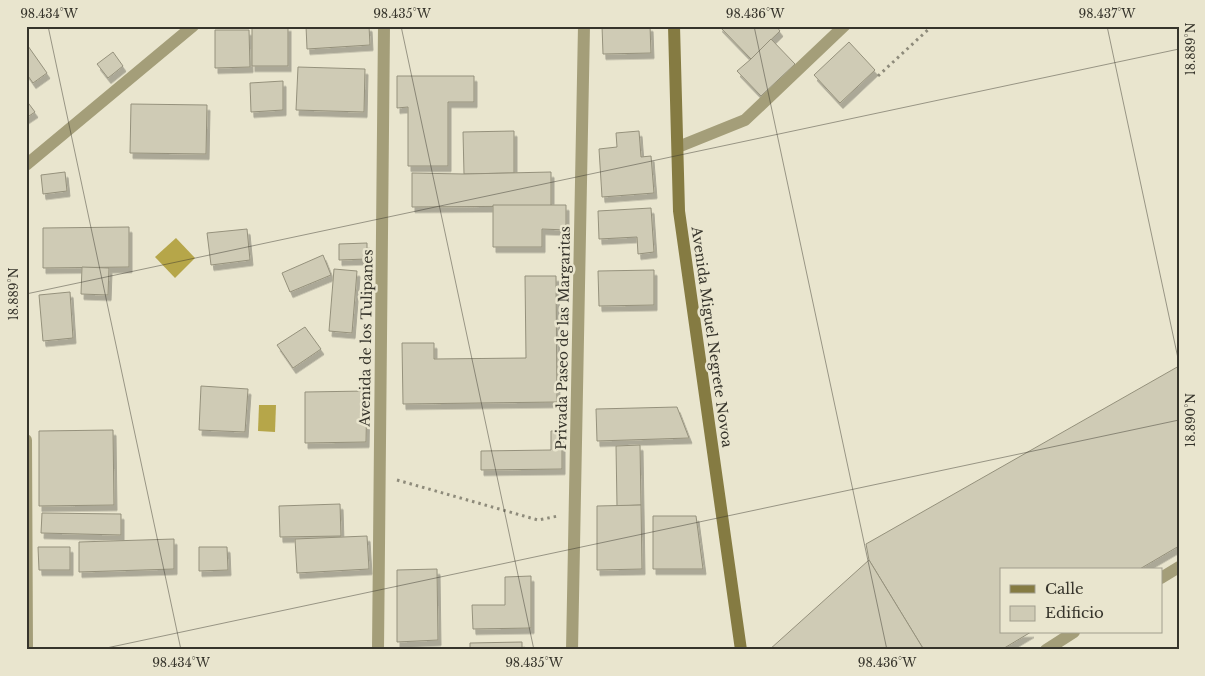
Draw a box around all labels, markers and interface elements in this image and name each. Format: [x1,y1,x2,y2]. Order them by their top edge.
text: 98.434°W [20,6,79,21]
text: 98.435°W [373,6,432,21]
text: 98.436°W [726,6,785,21]
text: 98.437°W [1079,6,1136,21]
text: 18.889°N [1183,22,1198,76]
street label: Avenida Miguel Negrete Novoa [687,224,736,449]
street label: Privada Paseo de las Margaritas [552,226,574,450]
street label: Avenida de los Tulipanes [355,249,377,428]
text: 18.889°N [6,267,21,321]
text: 18.890°N [1183,393,1198,447]
legend [1000,568,1162,634]
text: Calle [1045,579,1084,598]
text: Edificio [1045,603,1104,622]
text: 98.434°W [152,655,211,670]
text: 98.435°W [505,655,564,670]
text: 98.436°W [858,655,917,670]

